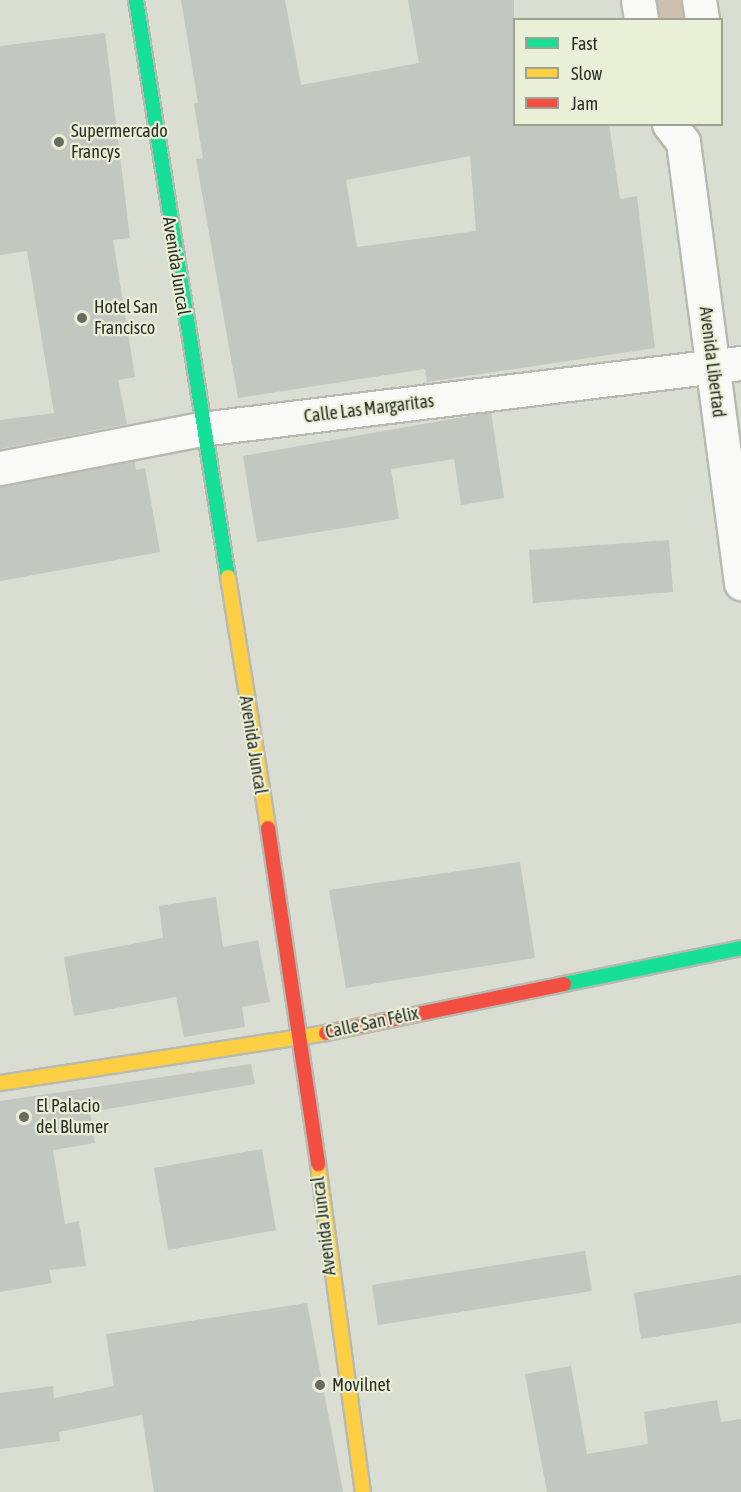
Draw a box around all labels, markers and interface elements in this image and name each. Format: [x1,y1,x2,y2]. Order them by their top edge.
legend [513,18,723,126]
text: Fast [571,33,598,54]
text: Slow [571,63,602,84]
text: Jam [571,93,598,114]
place label: Supermercado Francys [71,121,168,164]
marker: Supermercado Francys [52,135,66,149]
street label: Avenida Juncal [158,215,194,317]
place label: Hotel San Francisco [94,297,158,340]
street label: Avenida Libertad [694,305,730,419]
marker: Hotel San Francisco [75,311,89,325]
street label: Calle Las Margaritas [303,390,435,428]
street label: Avenida Juncal [235,694,271,796]
street label: Calle San Félix [323,1003,421,1043]
place label: El Palacio del Blumer [36,1096,108,1138]
marker: El Palacio del Blumer [17,1110,31,1124]
street label: Avenida Juncal [307,1175,341,1277]
place label: Movilnet [332,1374,391,1396]
marker: Movilnet [313,1378,327,1392]

